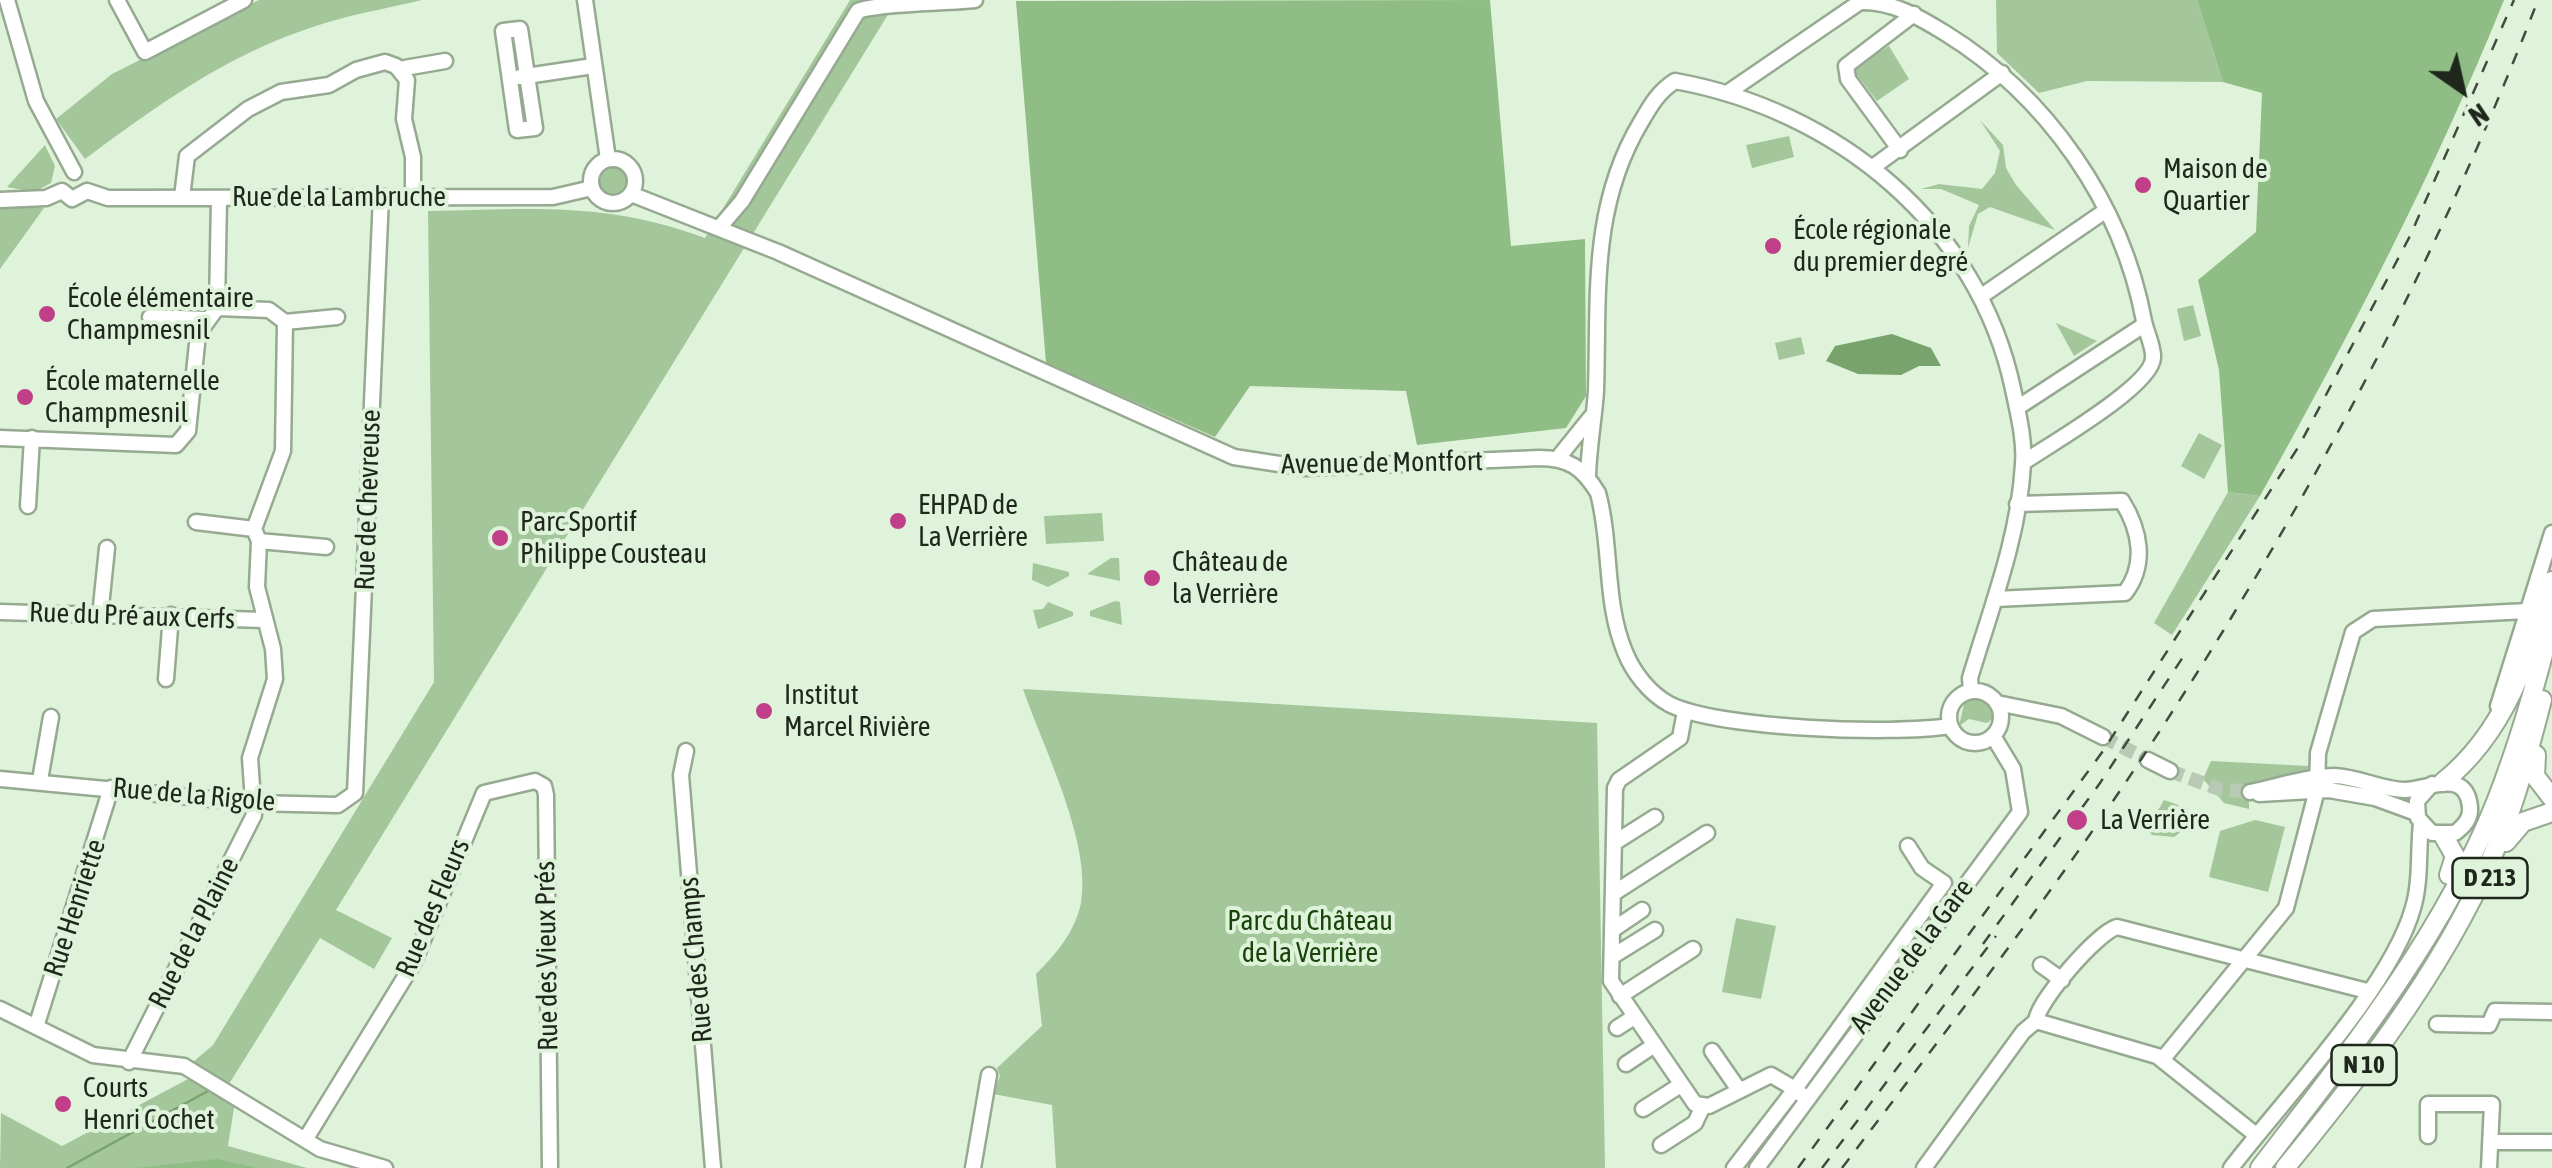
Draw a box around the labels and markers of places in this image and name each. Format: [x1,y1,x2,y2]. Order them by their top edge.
place label: Maison de Quartier [2163,152,2268,218]
marker: Maison de Quartier [2132,174,2154,196]
place label: École régionale du premier degré [1793,213,1968,279]
marker: École régionale du premier degré [1762,235,1784,257]
place label: École élémentaire Champmesnil [67,281,254,347]
marker: École élémentaire Champmesnil [36,303,58,325]
place label: École maternelle Champmesnil [45,364,220,430]
marker: École maternelle Champmesnil [14,386,36,408]
place label: EHPAD de La Verrière [918,488,1028,554]
place label: Parc Sportif Philippe Cousteau [520,505,707,571]
marker: EHPAD de La Verrière [887,510,909,532]
marker: Parc Sportif Philippe Cousteau [489,527,511,549]
place label: Château de la Verrière [1172,545,1288,611]
marker: Château de la Verrière [1141,567,1163,589]
place label: Institut Marcel Rivière [784,678,930,744]
marker: Institut Marcel Rivière [753,700,775,722]
place label: La Verrière [2100,803,2210,837]
marker: La Verrière [2064,807,2090,833]
place label: Courts Henri Cochet [83,1071,215,1137]
marker: Courts Henri Cochet [52,1093,74,1115]

